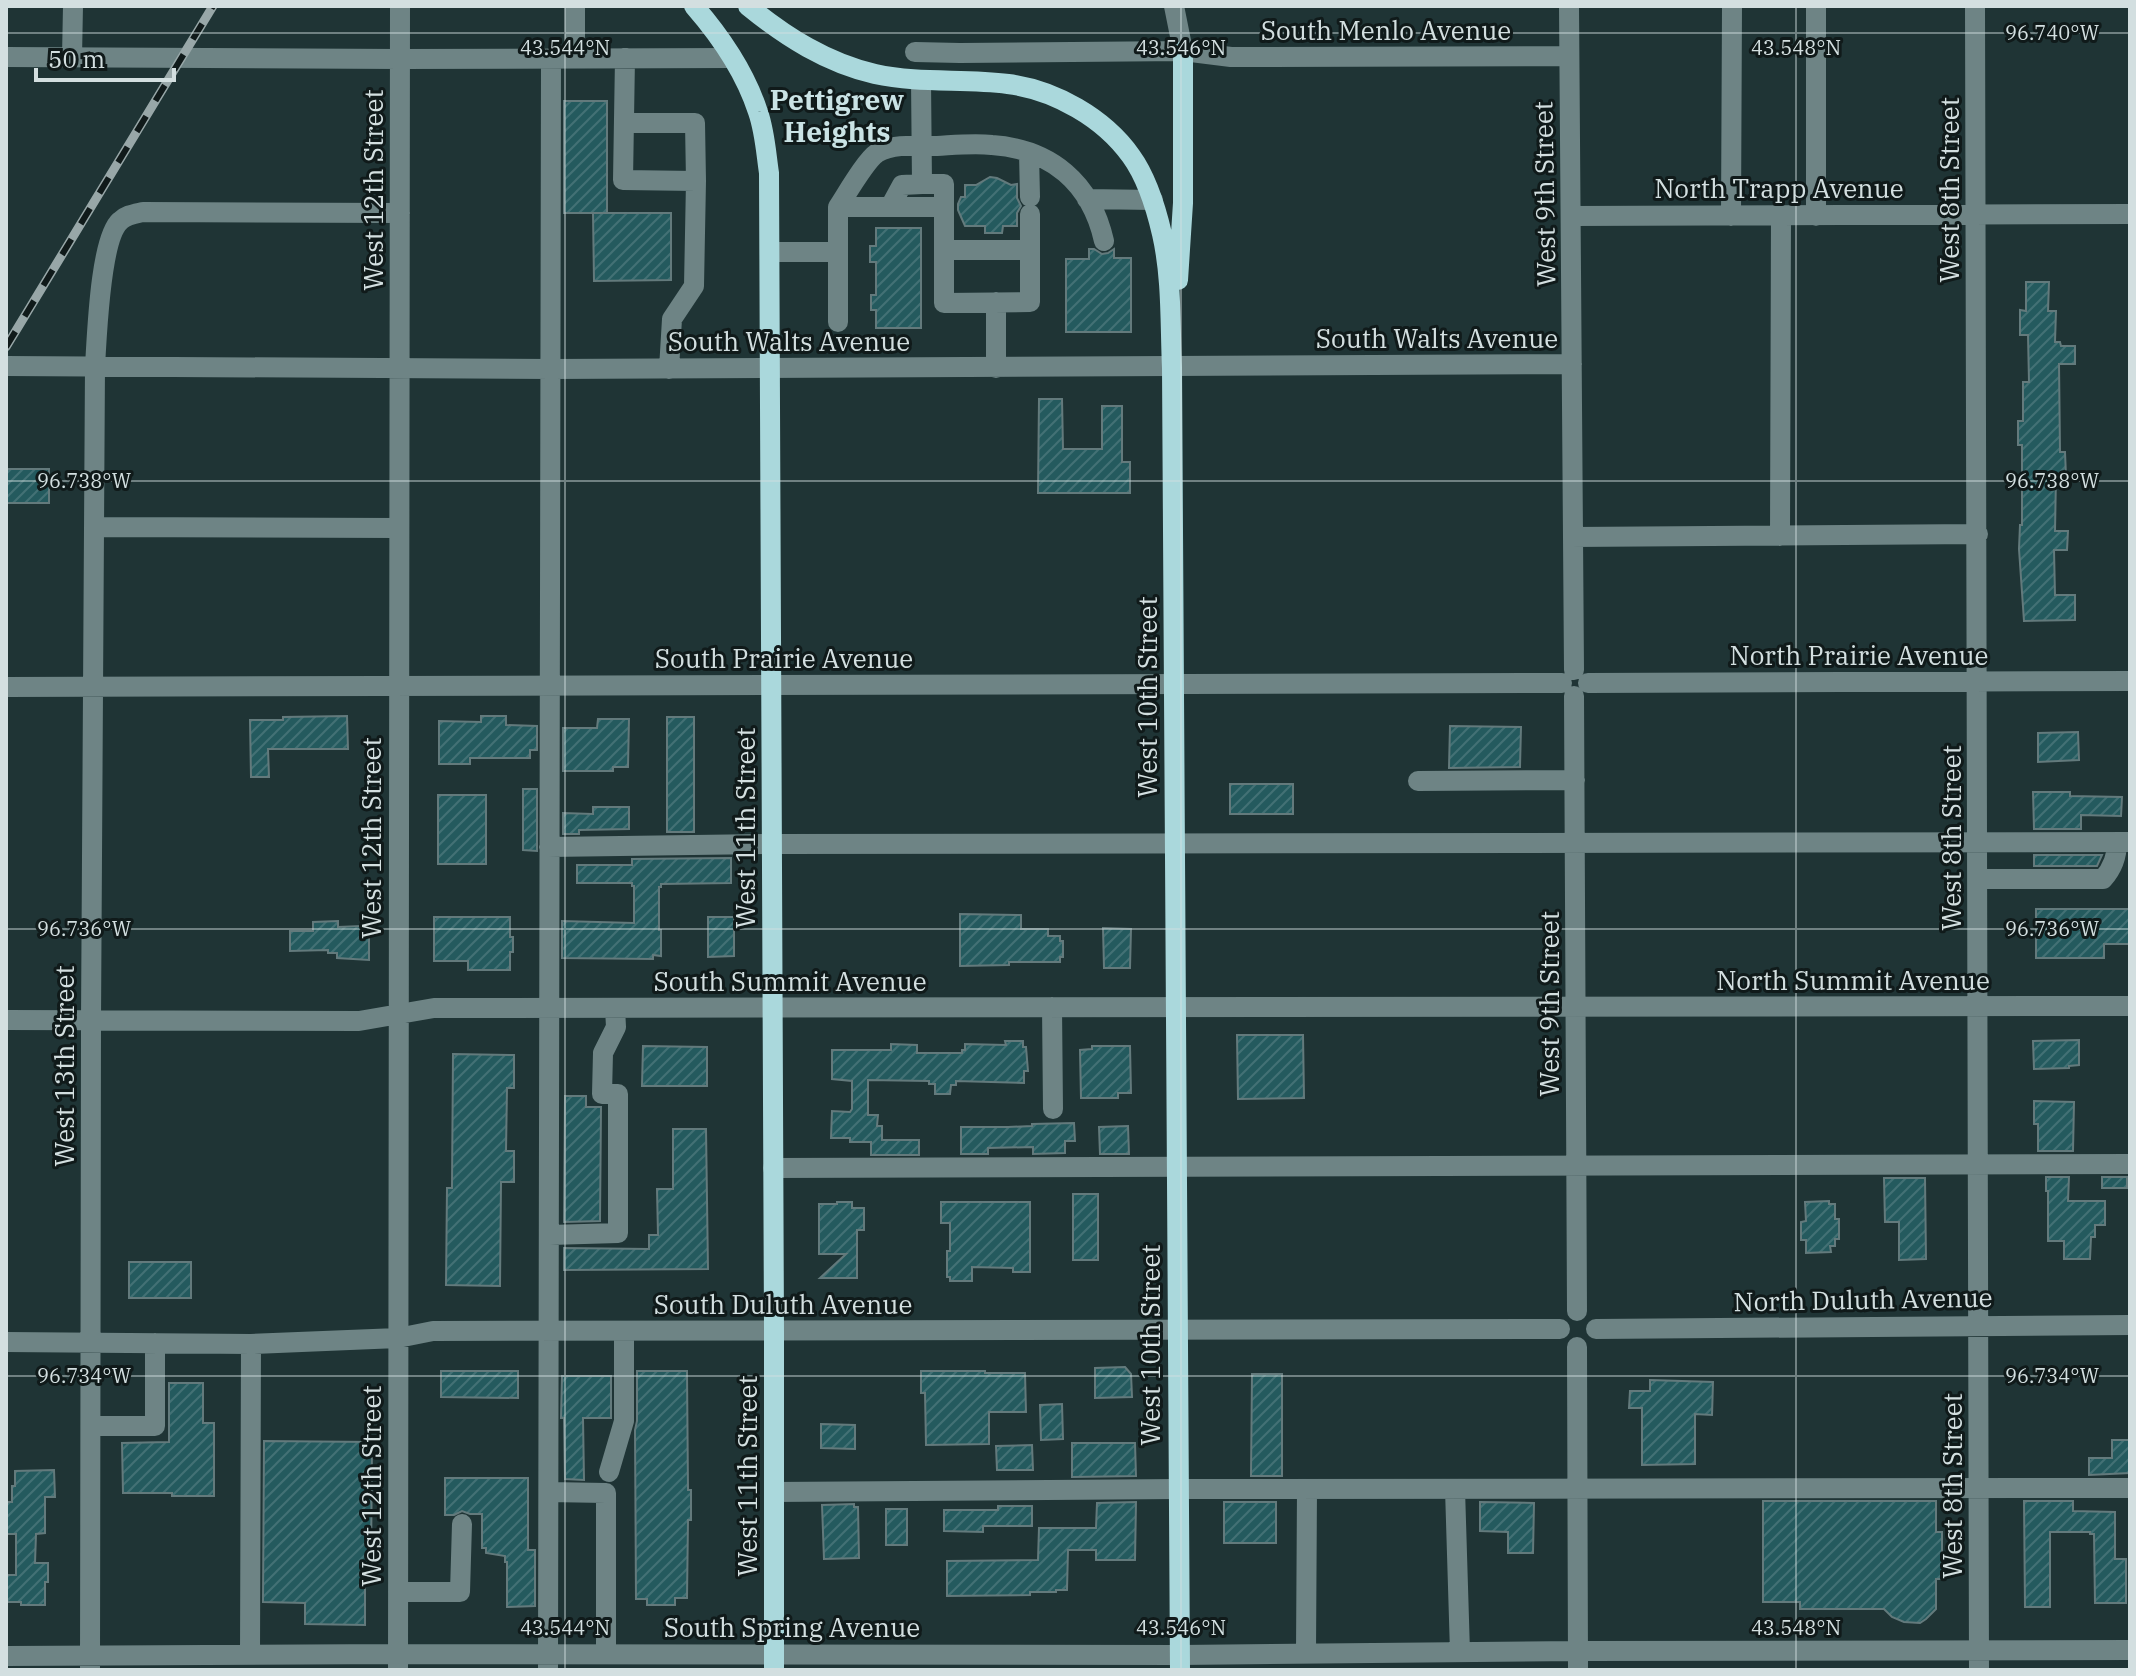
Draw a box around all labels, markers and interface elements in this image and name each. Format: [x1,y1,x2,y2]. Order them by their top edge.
street label: South Menlo Avenue [1261,13,1511,47]
text: 96.740°W [2005,19,2099,46]
scale bar [36,32,174,82]
text: 43.544°N [520,34,610,61]
text: 43.546°N [1136,34,1226,61]
text: 43.548°N [1751,34,1841,61]
text: 50 m [48,43,105,75]
district label: Pettigrew Heights [770,81,904,150]
street label: West 12th Street [356,89,390,291]
street label: West 8th Street [1932,97,1966,283]
street label: West 9th Street [1525,101,1563,287]
street label: North Trapp Avenue [1654,171,1904,205]
street label: South Walts Avenue [1316,321,1558,355]
street label: South Walts Avenue [668,324,910,358]
text: 96.738°W [37,467,131,494]
text: 96.738°W [2005,467,2099,494]
street label: West 10th Street [1130,596,1164,798]
street label: North Prairie Avenue [1730,638,1988,672]
street label: South Prairie Avenue [655,641,913,675]
street label: West 11th Street [728,727,762,929]
street label: West 12th Street [354,737,388,939]
street label: West 8th Street [1934,745,1968,931]
street label: West 9th Street [1532,911,1566,1097]
text: 96.736°W [37,915,131,942]
text: 96.736°W [2005,915,2099,942]
street label: North Summit Avenue [1716,963,1990,997]
street label: South Summit Avenue [653,964,927,998]
street label: West 13th Street [47,965,81,1167]
street label: West 10th Street [1133,1244,1167,1446]
street label: North Duluth Avenue [1733,1280,1993,1318]
street label: South Duluth Avenue [654,1287,912,1321]
text: 96.734°W [37,1362,131,1389]
text: 96.734°W [2005,1362,2099,1389]
street label: West 11th Street [730,1375,764,1577]
street label: West 12th Street [354,1385,388,1587]
street label: West 8th Street [1935,1393,1969,1579]
street label: South Spring Avenue [664,1610,920,1644]
text: 43.544°N [520,1614,610,1641]
text: 43.546°N [1136,1614,1226,1641]
text: 43.548°N [1751,1614,1841,1641]

